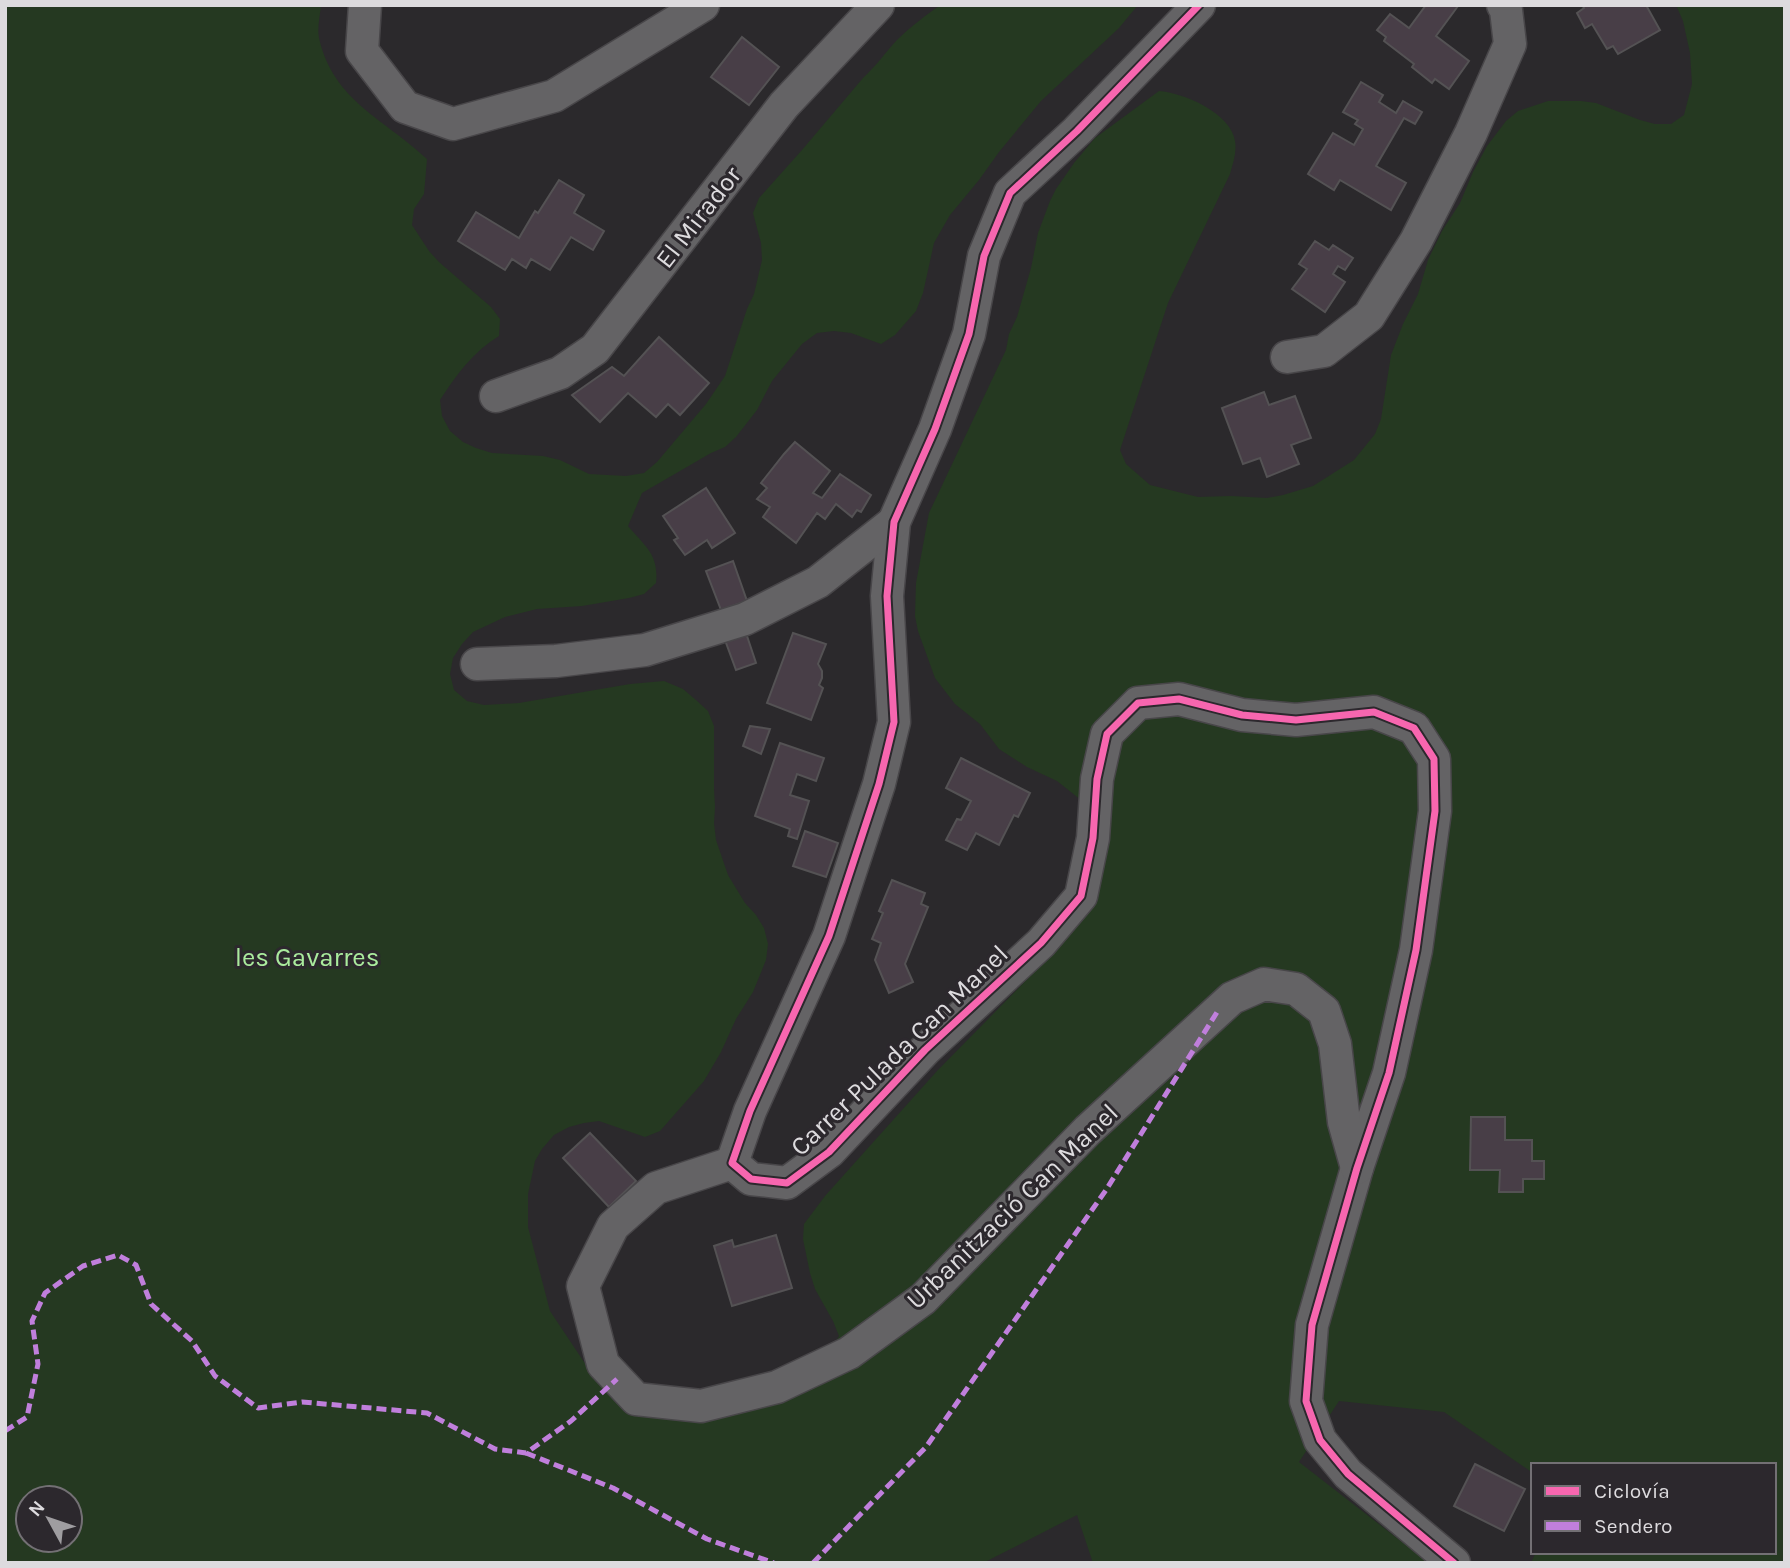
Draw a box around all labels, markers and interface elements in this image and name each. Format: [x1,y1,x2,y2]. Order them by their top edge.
street label: El Mirador [649,160,748,274]
street label: Carrer Pulada Can Manel [784,938,1015,1162]
park label: les Gavarres [235,942,379,973]
street label: Urbanització Can Manel [900,1097,1125,1316]
legend [1531,1463,1776,1554]
text: Ciclovía [1594,1479,1670,1503]
north arrow [14,1484,84,1554]
text: N [24,1496,50,1521]
text: Sendero [1594,1514,1672,1538]

